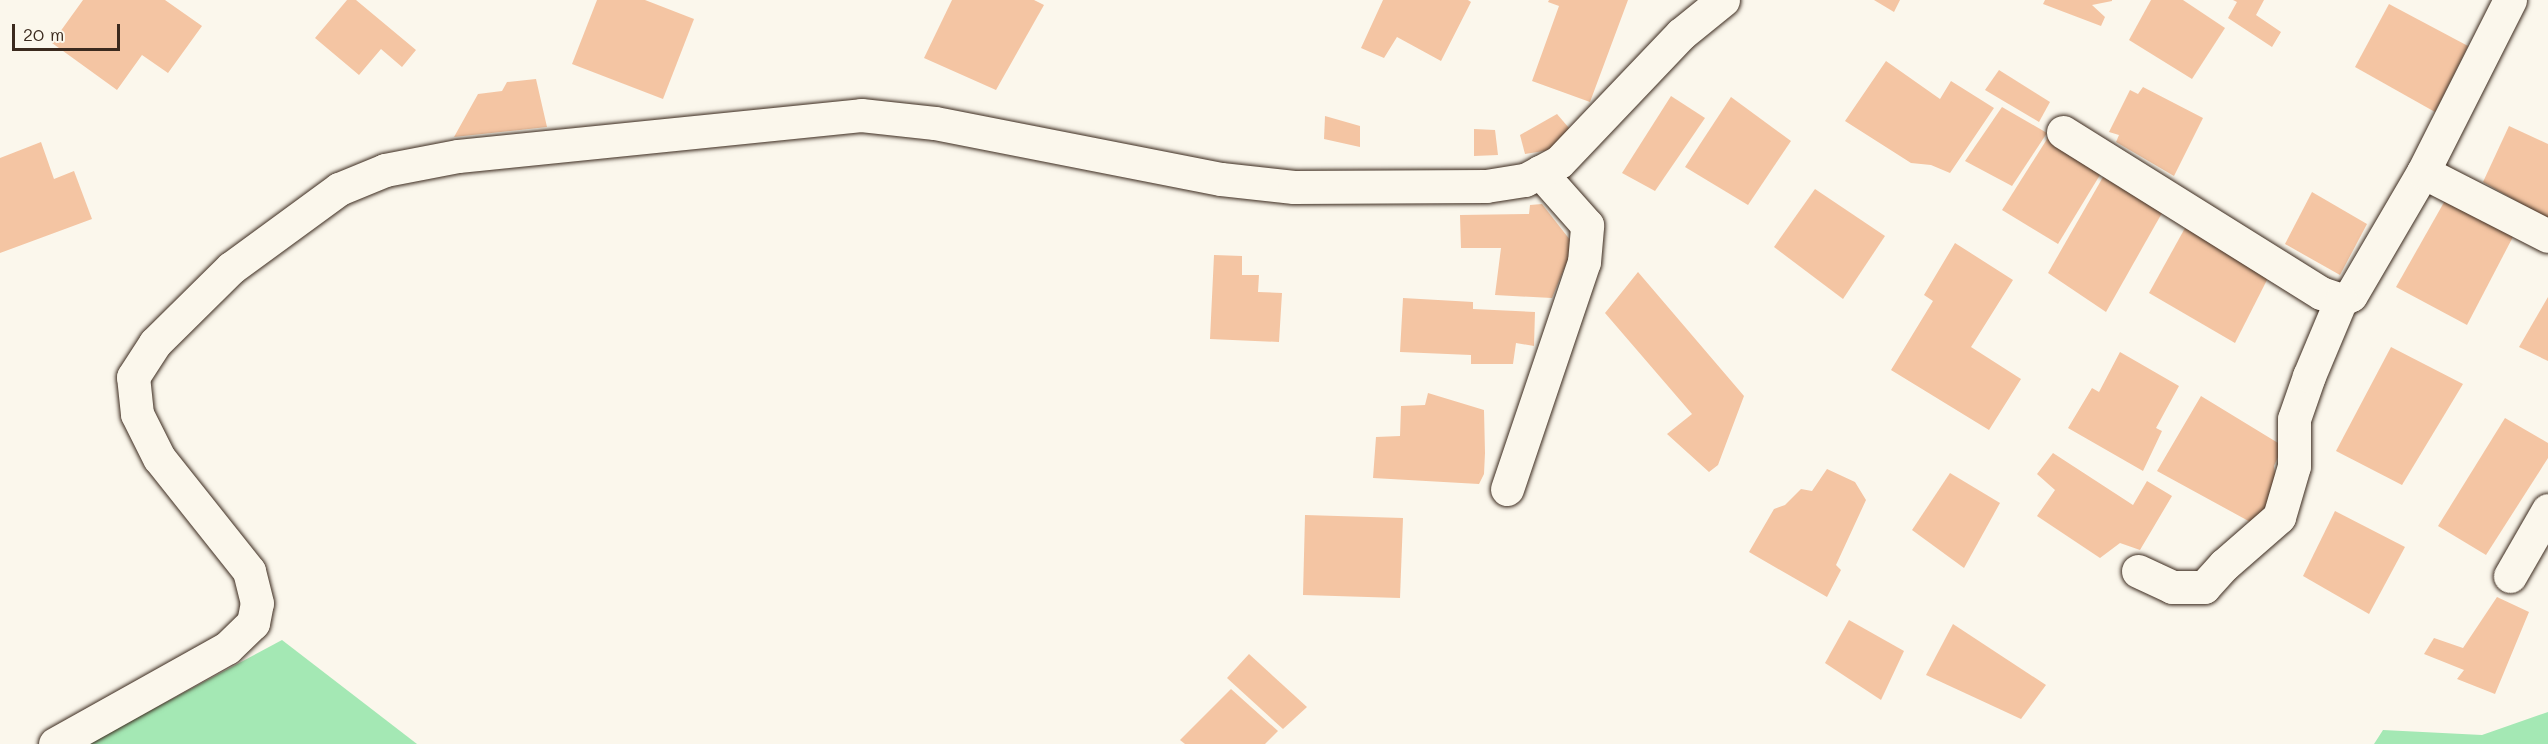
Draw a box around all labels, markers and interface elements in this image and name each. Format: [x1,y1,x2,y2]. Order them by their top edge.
scale bar [15,12,123,50]
text: 20 m [23,22,64,46]

